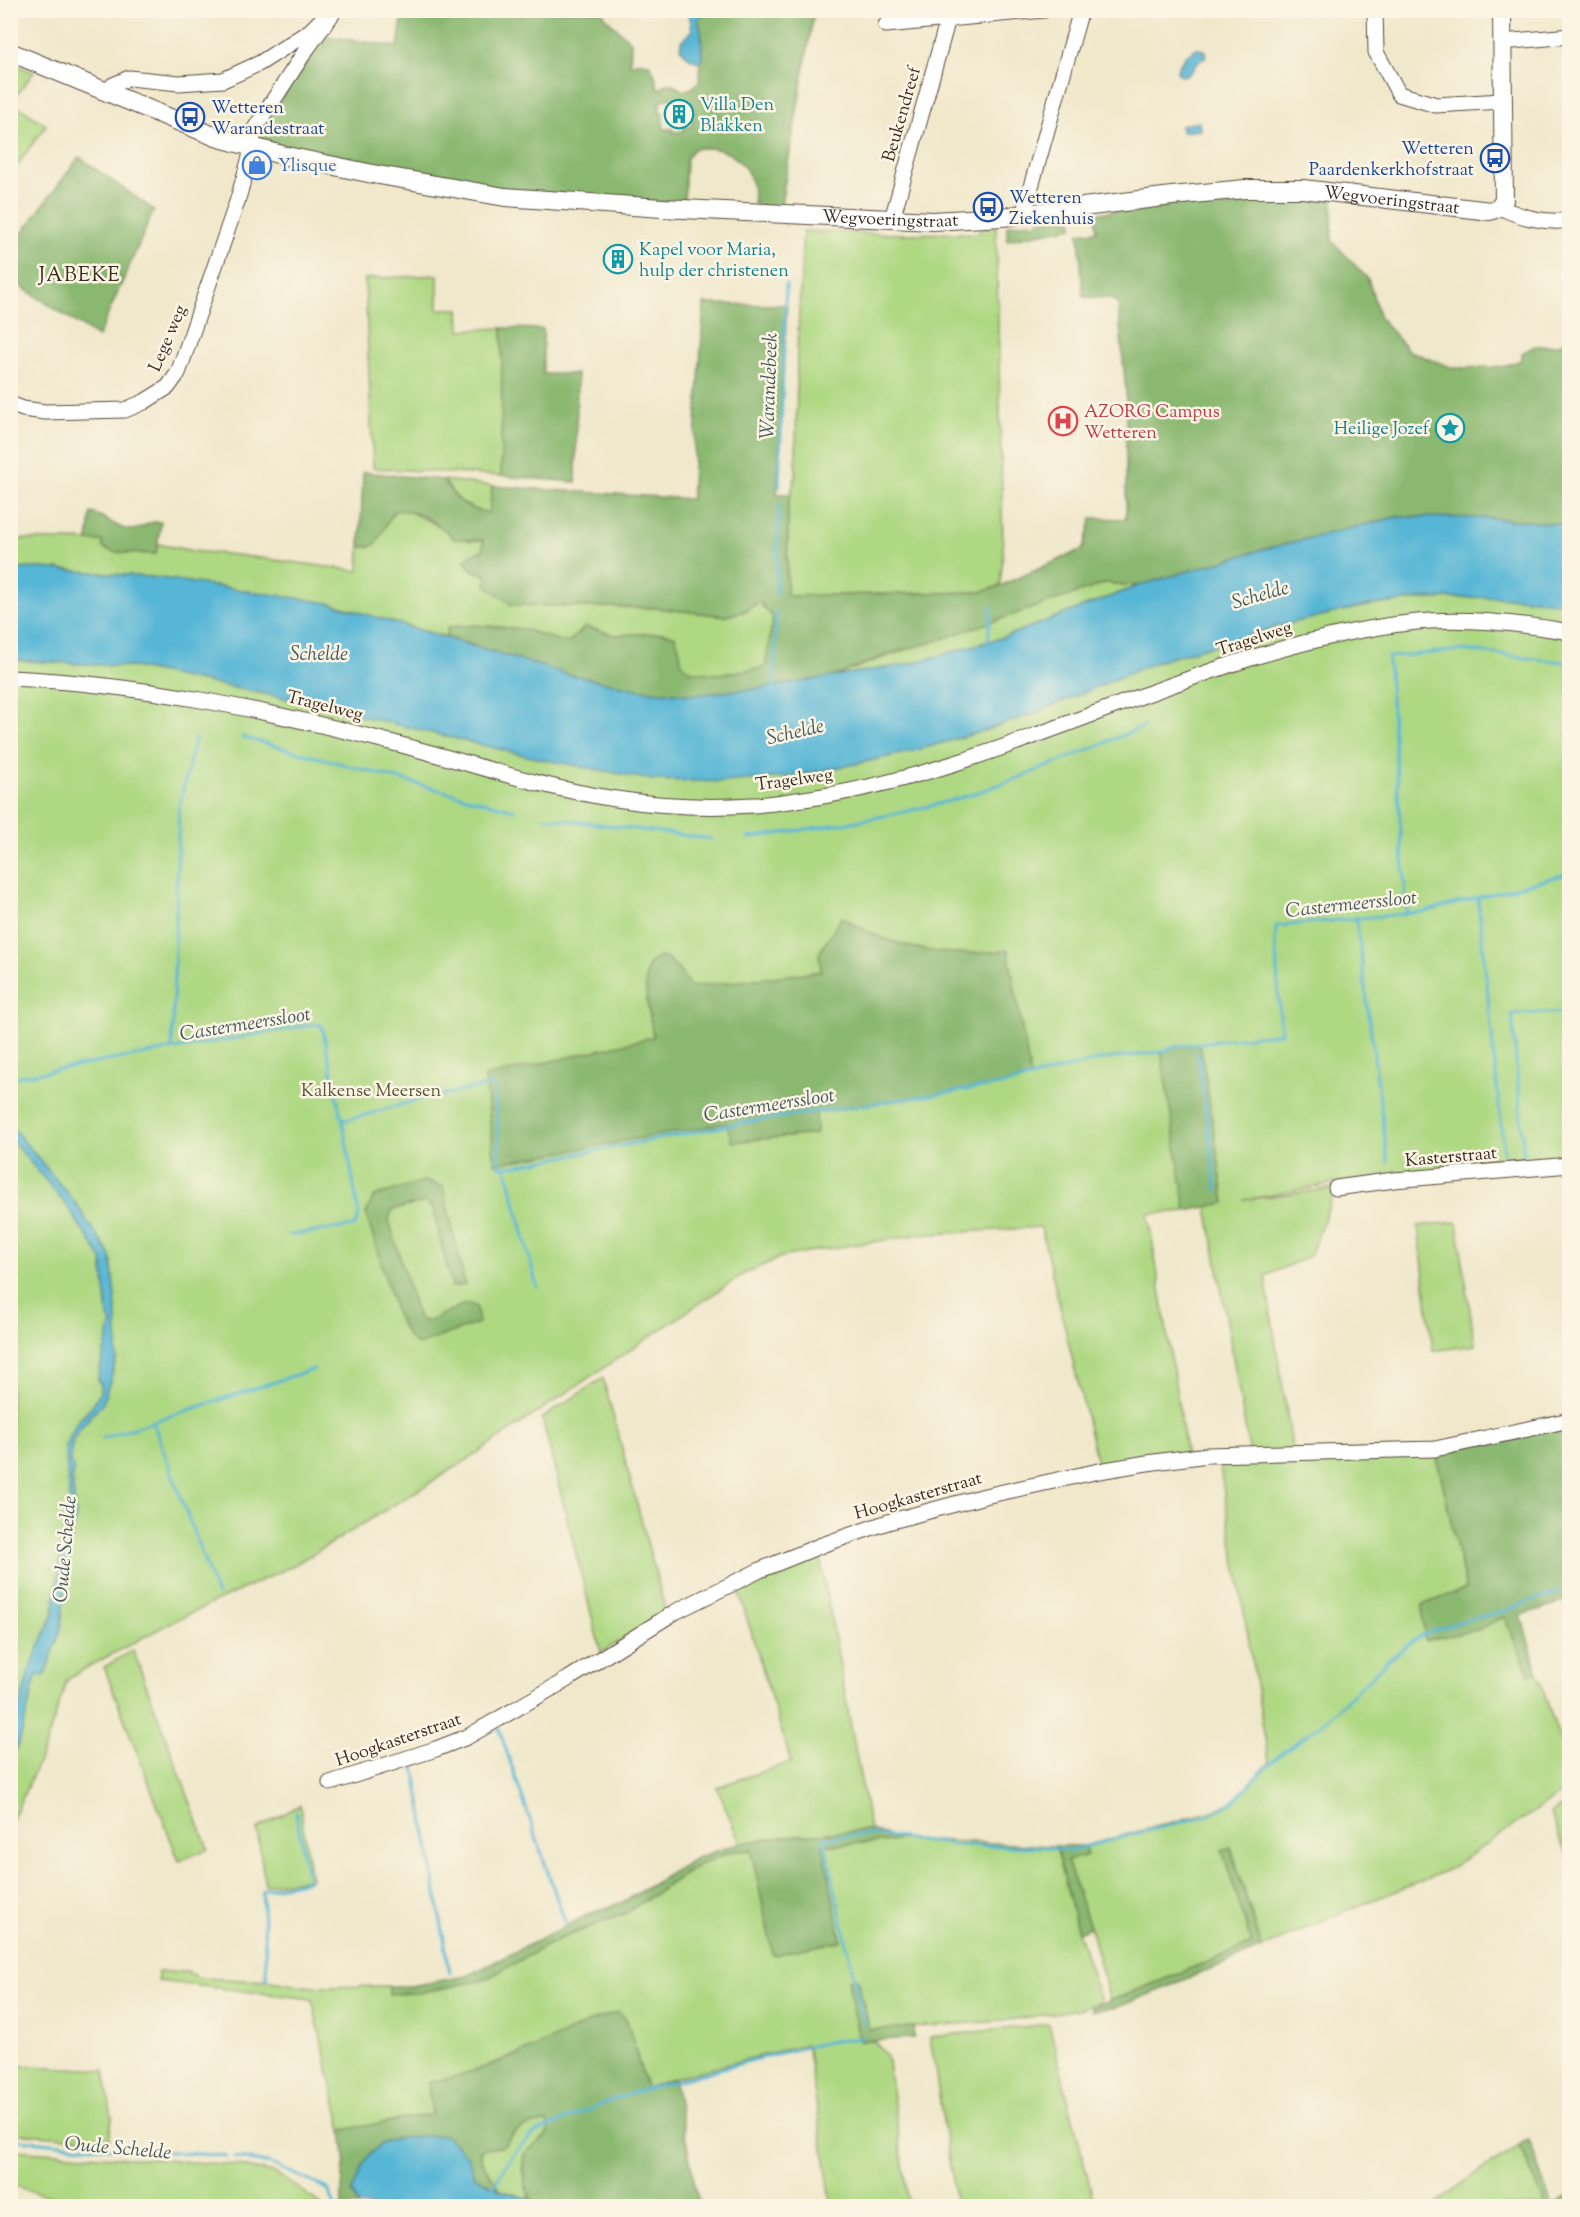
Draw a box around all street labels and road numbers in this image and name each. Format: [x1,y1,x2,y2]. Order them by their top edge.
street label: Beukendreef [877,63,929,165]
street label: Wegvoeringstraat [1322,181,1461,222]
street label: Wegvoeringstraat [821,205,959,236]
street label: Lege weg [143,301,195,376]
street label: Tragelweg [1214,615,1296,664]
street label: Tragelweg [284,685,366,729]
street label: Tragelweg [754,763,835,799]
street label: Kasterstraat [1404,1141,1498,1175]
street label: Hoogkasterstraat [852,1466,985,1528]
street label: Hoogkasterstraat [332,1707,465,1775]

